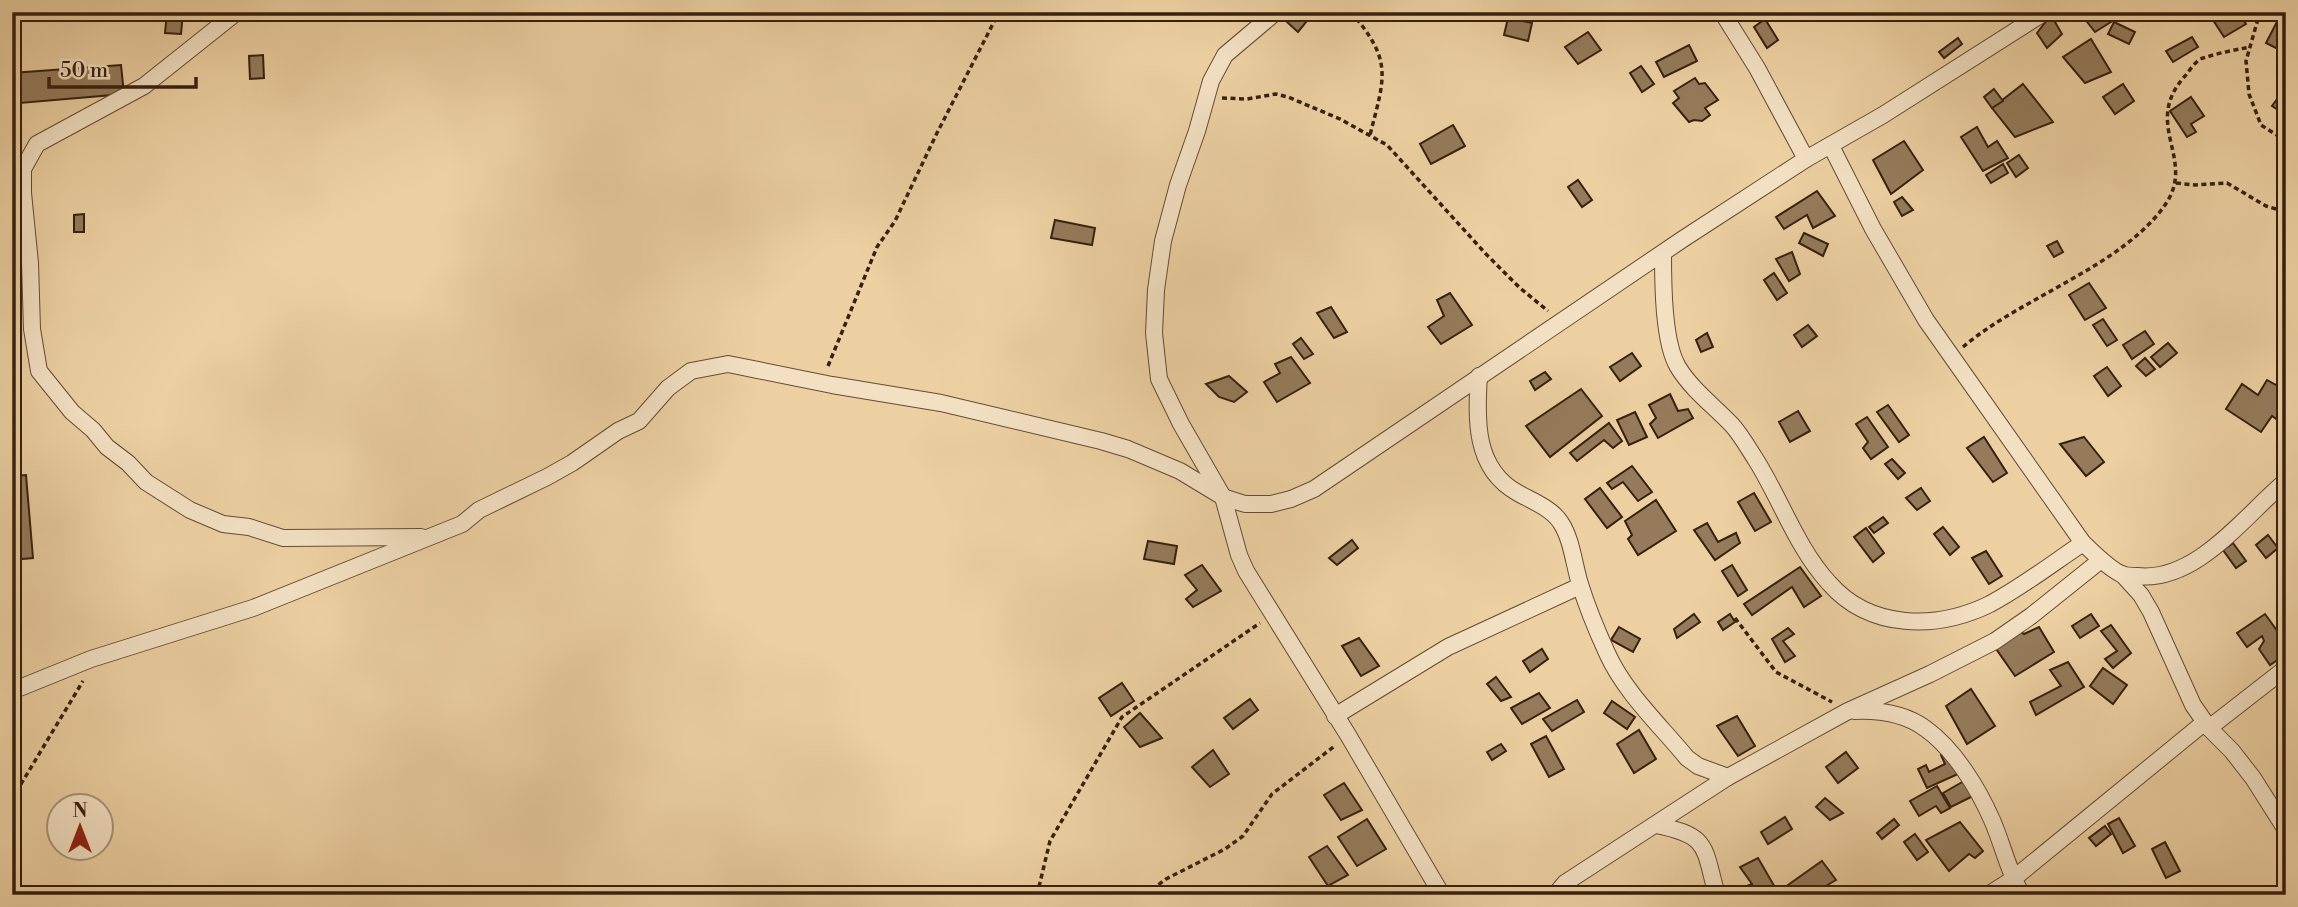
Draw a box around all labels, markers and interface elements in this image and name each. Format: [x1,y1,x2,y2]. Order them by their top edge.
scale bar [49,46,196,90]
text: 50 m [60,58,108,84]
north arrow [46,792,116,862]
text: N [72,799,88,823]

